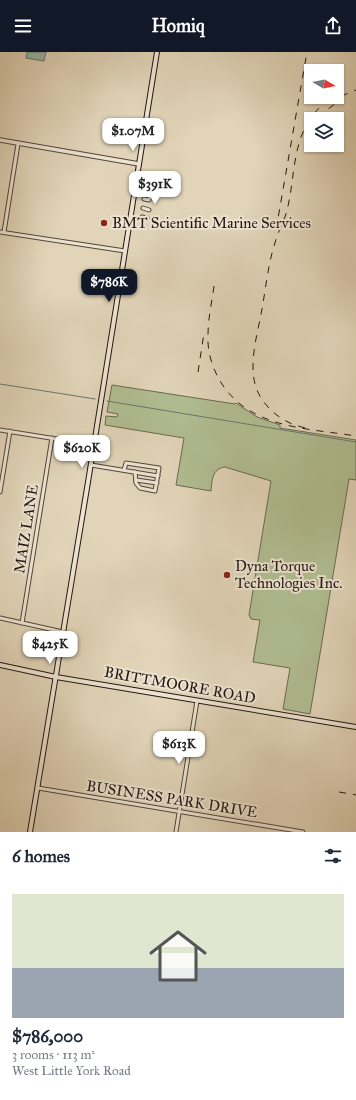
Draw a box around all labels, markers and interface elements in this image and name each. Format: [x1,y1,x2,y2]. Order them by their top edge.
icon: menu [12,15,34,37]
text: Homiq [151,15,205,37]
icon: share [322,15,344,37]
north arrow [304,64,344,104]
map controls [304,64,344,152]
button: layers [304,112,344,152]
pin: $1.07M [100,118,166,152]
text: $1.07M [111,123,155,139]
pin: $391K [127,171,183,205]
text: $391K [138,176,172,192]
place label: BMT Scientific Marine Services [112,214,311,232]
marker: BMT Scientific Marine Services [99,218,109,228]
pin: $786K [81,269,137,303]
text: $786K [90,274,128,290]
pin: $620K [54,435,110,469]
text: $620K [63,440,101,456]
street label: MAIZ LANE [10,483,42,575]
place label: Dyna Torque Technologies Inc. [235,557,342,592]
marker: Dyna Torque Technologies Inc. [222,570,232,580]
pin: $425K [22,631,78,665]
text: $425K [32,636,68,652]
street label: BRITTMOORE ROAD [103,663,257,707]
pin: $613K [151,731,207,765]
text: $613K [162,736,196,752]
street label: BUSINESS PARK DRIVE [85,777,259,821]
icon: filters [322,845,344,867]
text: 6 homes [12,846,70,867]
icon: home [142,920,214,992]
text: $786,000 [12,1026,83,1047]
text: 3 rooms · 113 m² [12,1047,95,1063]
text: West Little York Road [12,1063,131,1079]

